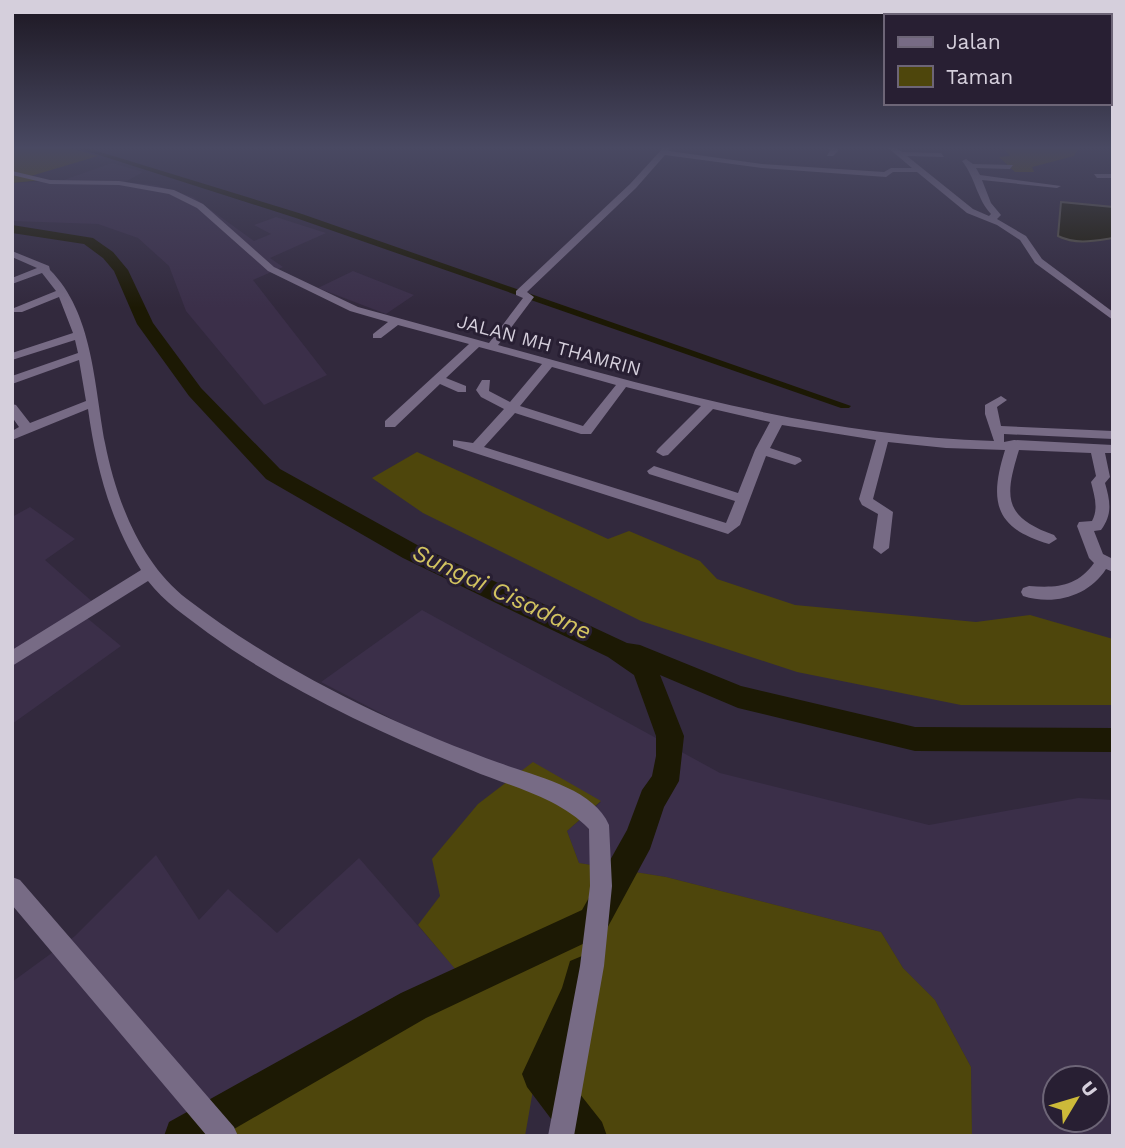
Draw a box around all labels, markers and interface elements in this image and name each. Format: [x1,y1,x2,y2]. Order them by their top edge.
legend [884,14,1111,105]
text: Jalan [946,29,1001,54]
text: Taman [946,64,1013,89]
street label: JALAN MH THAMRIN [454,309,644,381]
water label: Sungai Cisadane [408,538,596,646]
north arrow [1041,1064,1111,1134]
text: U [1076,1076,1102,1101]

